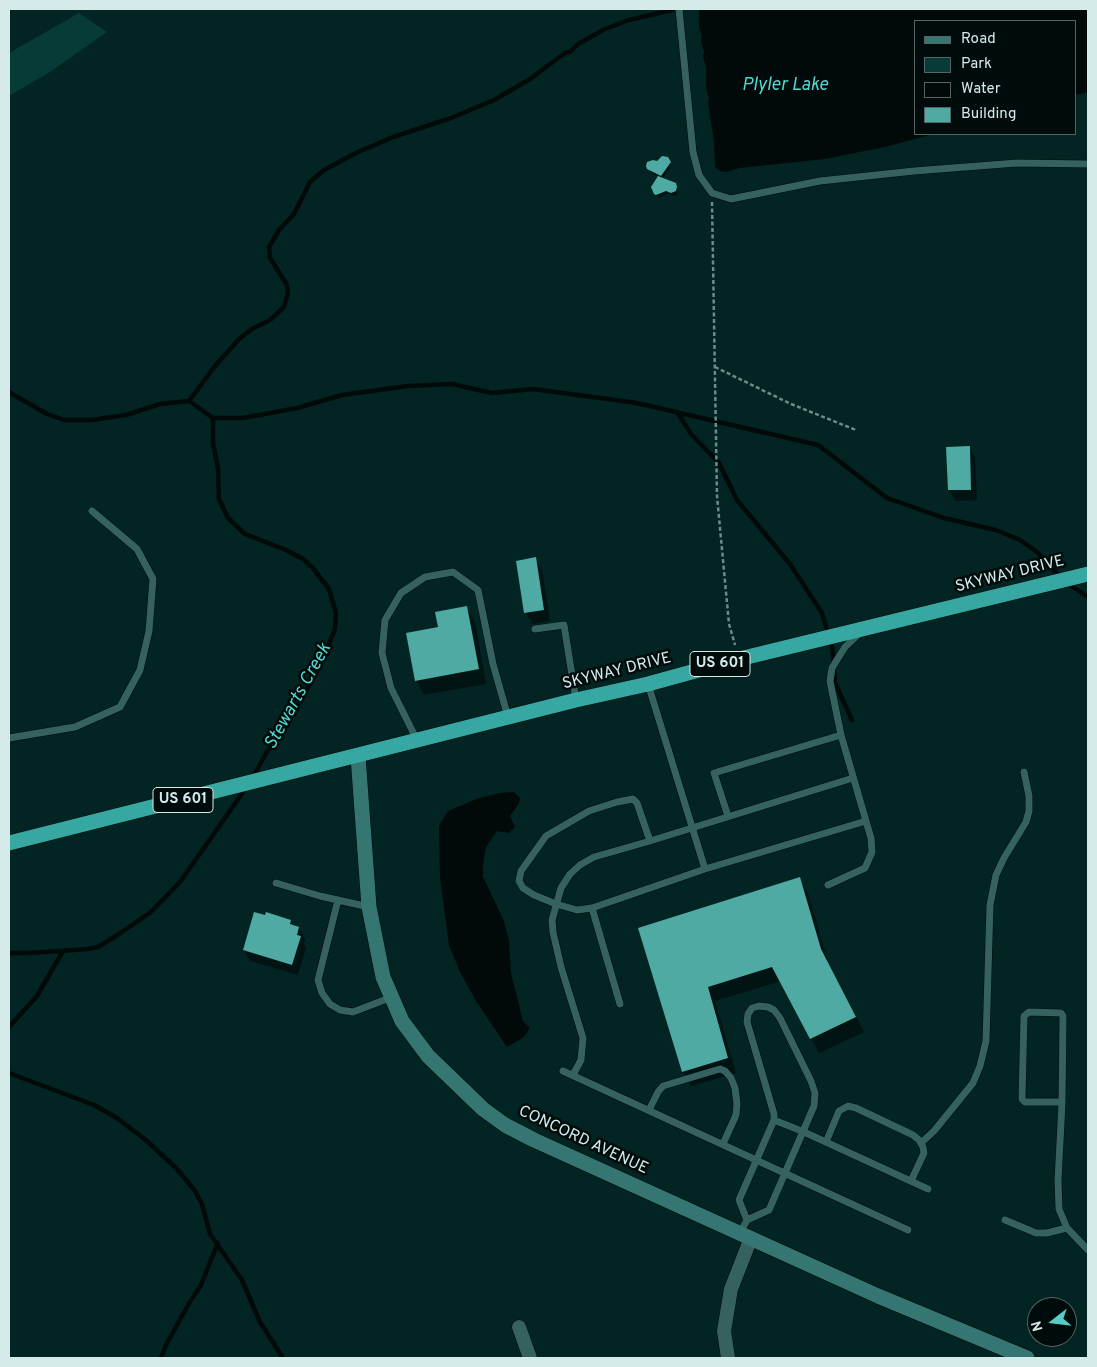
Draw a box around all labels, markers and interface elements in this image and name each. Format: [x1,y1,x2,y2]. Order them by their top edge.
legend [914,20,1077,135]
text: Road [961,30,996,49]
text: Park [961,55,992,74]
water label: Plyler Lake [742,75,828,97]
text: Water [961,80,1000,99]
text: Building [961,105,1016,124]
street label: SKYWAY DRIVE [954,552,1066,598]
water label: Stewarts Creek [261,640,337,754]
street label: SKYWAY DRIVE [561,649,673,695]
road number: US 601 [690,652,750,676]
road number: US 601 [153,788,213,812]
street label: CONCORD AVENUE [515,1103,651,1179]
north arrow [1027,1297,1077,1347]
text: N [1029,1319,1048,1333]

